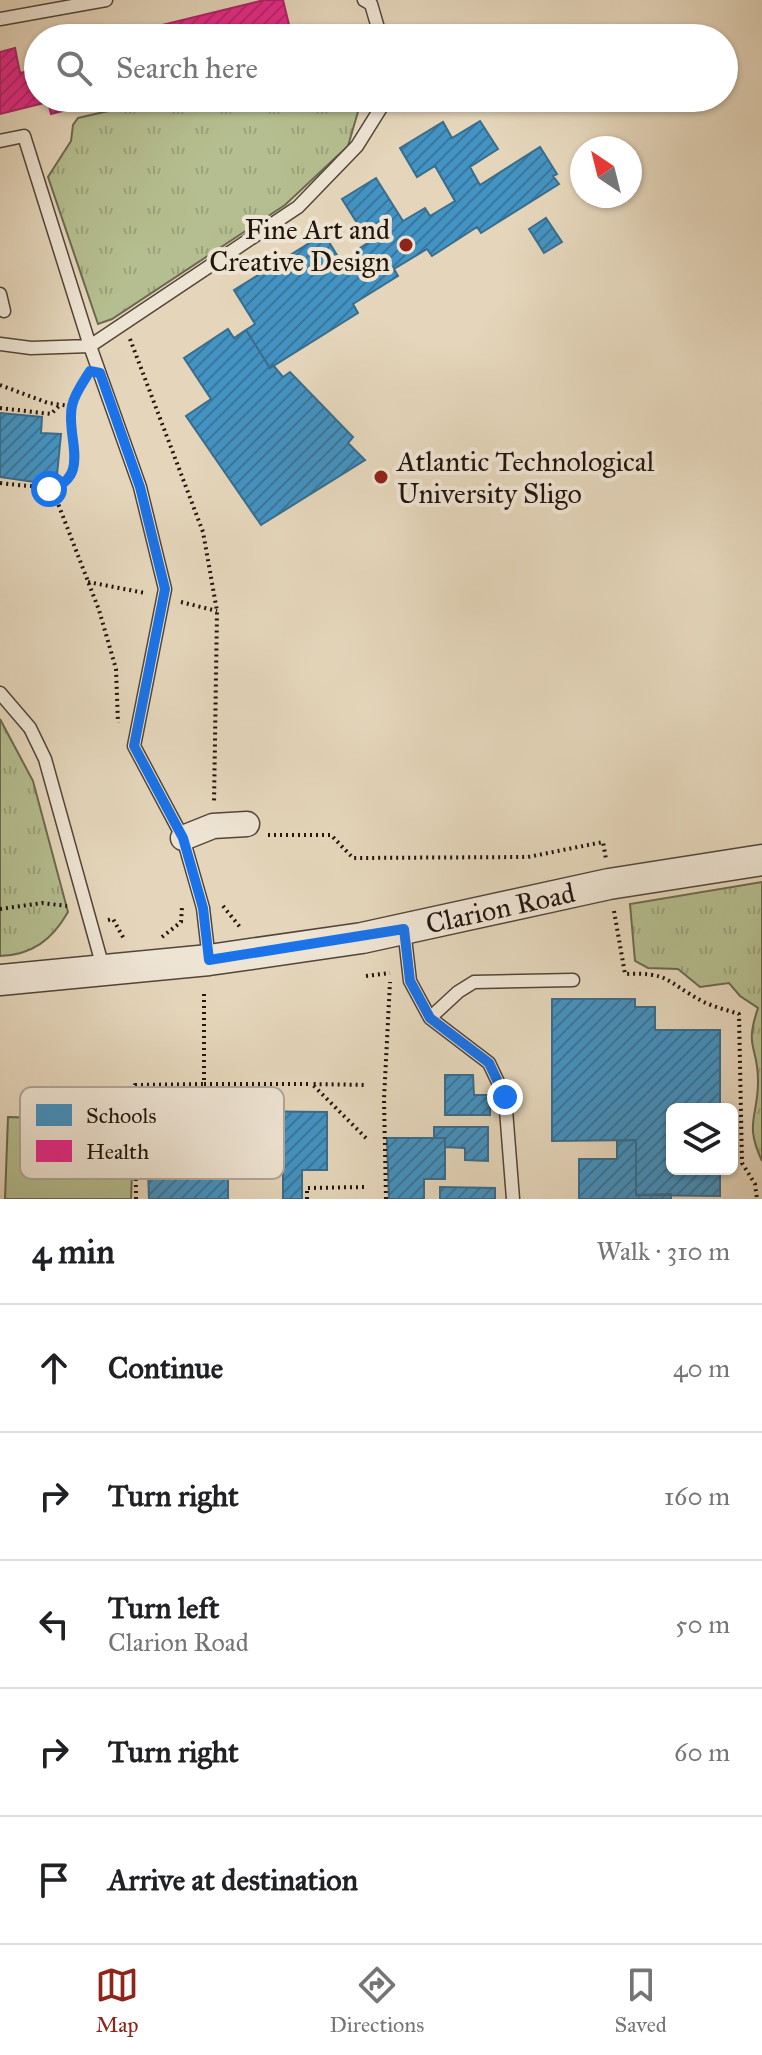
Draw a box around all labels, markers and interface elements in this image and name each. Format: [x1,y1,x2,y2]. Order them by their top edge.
search box [24,24,738,112]
icon: search [52,46,96,90]
text: Search here [116,50,258,86]
north arrow [570,136,642,208]
place label: Fine Art and Creative Design [209,212,390,279]
marker: Fine Art and Creative Design [397,236,415,254]
place label: Atlantic Technological University Sligo [396,444,655,511]
marker: Atlantic Technological University Sligo [372,468,390,486]
route start [31,471,67,507]
street label: Clarion Road [422,874,578,941]
route end [487,1079,523,1115]
legend [20,1087,284,1179]
text: Schools [86,1102,156,1129]
map controls [666,1103,738,1175]
button: layers [666,1103,738,1175]
text: Health [86,1138,149,1165]
text: 4 min [32,1231,115,1272]
text: Walk · 310 m [596,1235,730,1267]
icon: ahead [32,1346,76,1390]
text: Continue [108,1350,223,1386]
text: 40 m [673,1352,730,1384]
icon: right [32,1474,76,1518]
text: Turn right [108,1478,239,1514]
text: 160 m [664,1480,730,1512]
text: Turn left [108,1590,219,1626]
icon: left [32,1602,76,1646]
text: 50 m [675,1608,730,1640]
text: Clarion Road [108,1626,249,1658]
icon: right [32,1730,76,1774]
text: Turn right [108,1734,239,1770]
text: 60 m [674,1736,730,1768]
icon: arrive [32,1858,76,1902]
text: Arrive at destination [108,1862,358,1898]
tab: Map [95,1963,139,2038]
tab: Directions [329,1963,424,2038]
tab: Saved [615,1963,667,2038]

